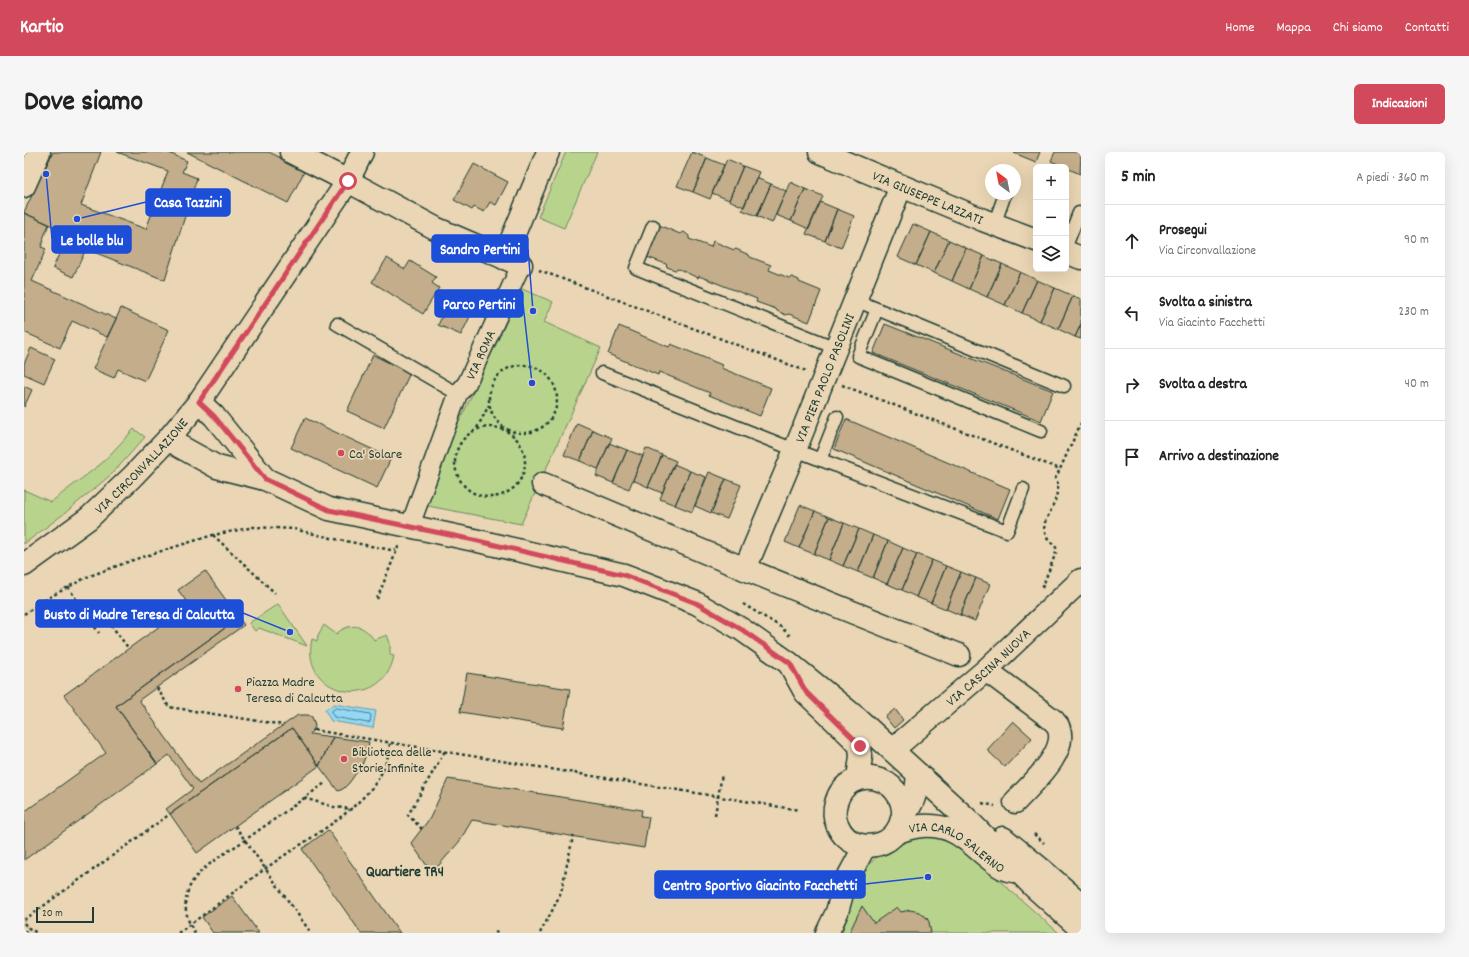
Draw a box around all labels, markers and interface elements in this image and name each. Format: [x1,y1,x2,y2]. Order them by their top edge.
text: Kartio [20,15,64,42]
text: Home [1225,18,1255,38]
text: Mappa [1277,18,1311,38]
text: Chi siamo [1333,18,1383,38]
text: Contatti [1405,18,1449,38]
text: Dove siamo [24,84,143,124]
button: Indicazioni [1354,84,1445,124]
north arrow [985,164,1021,200]
map controls [1033,164,1069,272]
button: + [1033,164,1069,200]
text: 5 min [1121,166,1155,190]
street label: VIA GIUSEPPE LAZZATI [869,167,986,231]
text: A piedi · 360 m [1356,169,1429,188]
route start [339,172,357,190]
callout: Casa Tazzini [146,189,230,216]
text: Casa Tazzini [154,193,222,215]
button: − [1033,200,1069,236]
text: Prosegui [1159,220,1207,242]
callout: Le bolle blu [52,226,131,253]
icon: ahead [1121,230,1143,252]
text: Le bolle blu [60,231,124,253]
text: 90 m [1404,231,1429,250]
callout: Sandro Pertini [432,235,528,262]
button: layers [1033,236,1069,272]
text: Sandro Pertini [440,240,520,262]
text: Via Circonvallazione [1159,242,1256,261]
callout: Parco Pertini [435,290,523,317]
text: Svolta a sinistra [1159,292,1252,314]
text: Parco Pertini [443,295,515,317]
icon: left [1121,302,1143,324]
text: 230 m [1399,303,1429,322]
street label: VIA PIER PAOLO PASOLINI [791,310,861,446]
text: Via Giacinto Facchetti [1159,314,1265,333]
street label: VIA ROMA [462,327,502,383]
icon: right [1121,374,1143,396]
text: Svolta a destra [1159,374,1247,396]
text: 40 m [1405,375,1429,394]
street label: VIA CIRCONVALLAZIONE [91,414,194,520]
place label: Ca' Solare [349,445,402,465]
icon: arrive [1121,446,1143,468]
text: Arrivo a destinazione [1159,446,1279,468]
marker: Ca' Solare [336,448,346,458]
callout: Busto di Madre Teresa di Calcutta [36,600,243,627]
text: Busto di Madre Teresa di Calcutta [44,605,235,627]
street label: VIA CASCINA NUOVA [942,624,1036,712]
place label: Piazza Madre Teresa di Calcutta [246,673,343,709]
marker: Piazza Madre Teresa di Calcutta [233,684,243,694]
route end [851,737,869,755]
place label: Biblioteca delle Storie Infinite [352,743,432,779]
marker: Biblioteca delle Storie Infinite [339,754,349,764]
street label: VIA CARLO SALERNO [907,818,1008,879]
district label: Quartiere TR4 [366,862,444,884]
callout: Centro Sportivo Giacinto Facchetti [655,871,865,898]
text: Centro Sportivo Giacinto Facchetti [663,876,857,898]
scale bar [36,905,94,924]
text: 20 m [42,906,63,922]

